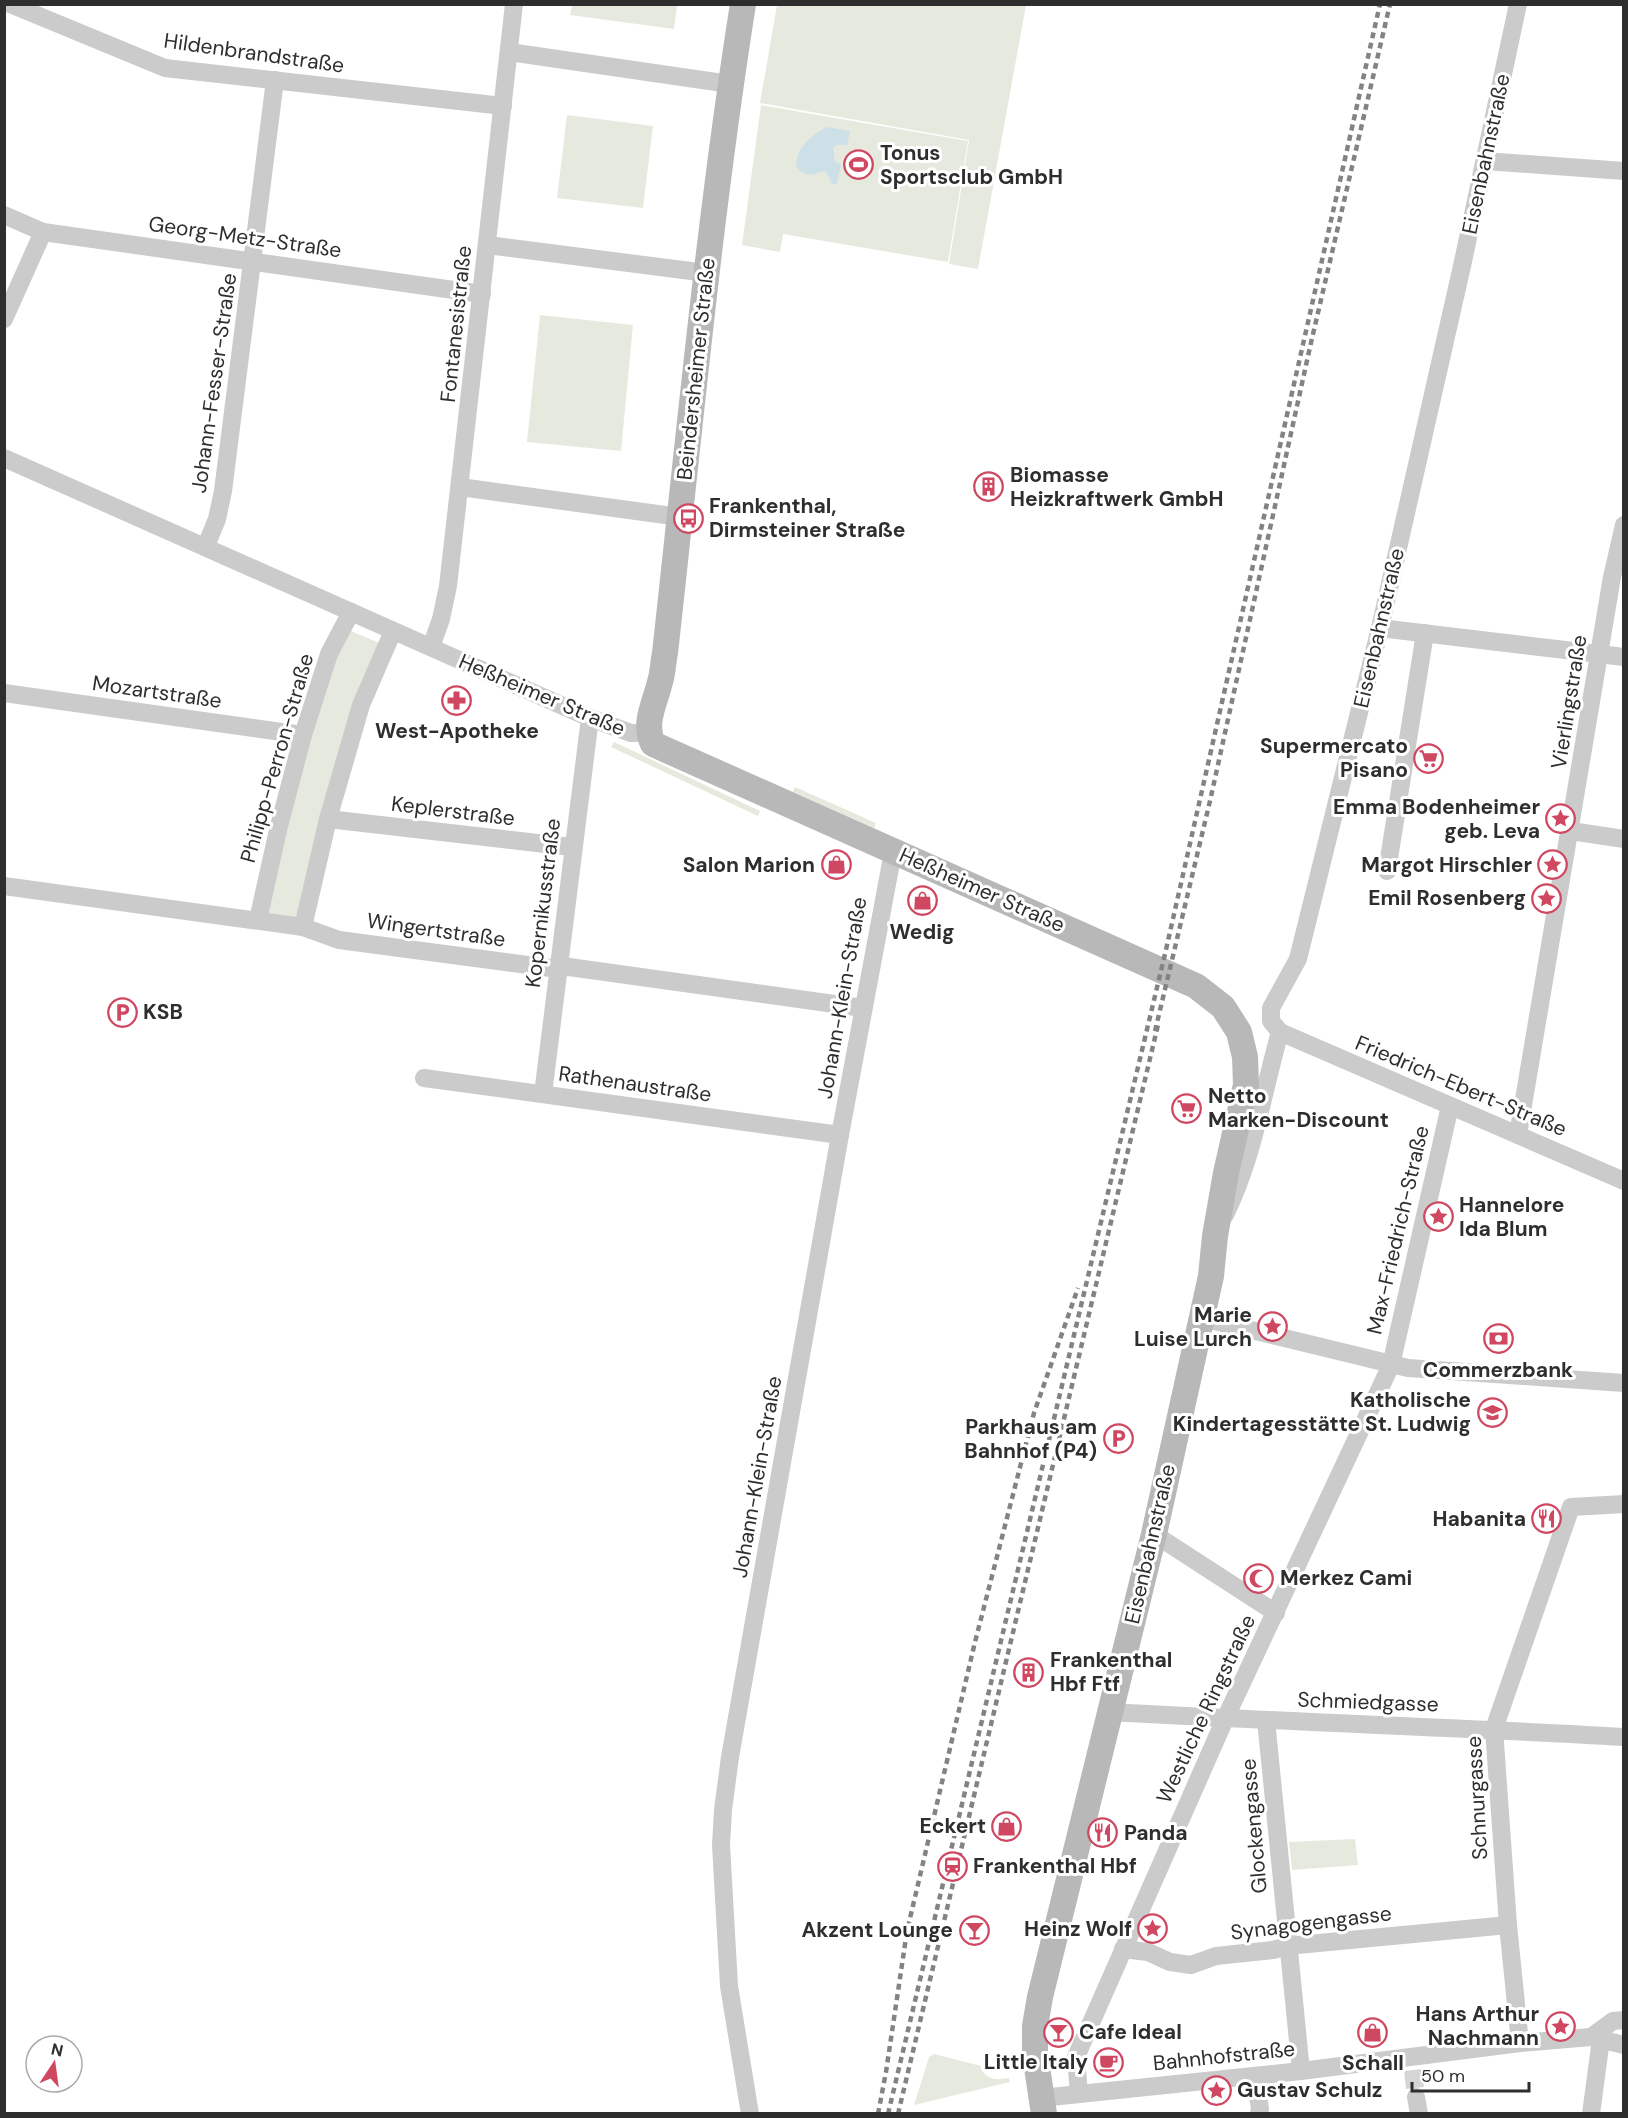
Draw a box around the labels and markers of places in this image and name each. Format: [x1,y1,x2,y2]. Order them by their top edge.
place label: Tonus Sportsclub GmbH [880,139,1063,191]
sports icon: Tonus Sportsclub GmbH [843,149,875,181]
place label: Biomasse Heizkraftwerk GmbH [1010,461,1224,513]
building icon: Biomasse Heizkraftwerk GmbH [973,471,1005,503]
place label: Frankenthal, Dirmsteiner Straße [709,492,905,544]
bus stop icon: Frankenthal, Dirmsteiner Straße [672,502,704,534]
pharmacy icon: West-Apotheke [441,684,473,716]
place label: West-Apotheke [375,717,539,745]
place label: Supermercato Pisano [1260,732,1408,784]
supermarket icon: Supermercato Pisano [1413,742,1445,774]
place label: Emma Bodenheimer geb. Leva [1333,793,1540,845]
place icon: Emma Bodenheimer geb. Leva [1545,803,1577,835]
shop icon: Salon Marion [820,849,852,881]
place icon: Margot Hirschler [1537,849,1569,881]
place label: Salon Marion [683,851,815,879]
place label: Margot Hirschler [1361,851,1532,879]
place icon: Emil Rosenberg [1531,882,1563,914]
place label: Emil Rosenberg [1368,884,1526,912]
shop icon: Wedig [906,885,938,917]
place label: Wedig [890,918,954,946]
parking icon: KSB [106,996,138,1028]
place label: KSB [143,998,183,1026]
place label: Netto Marken-Discount [1208,1082,1389,1134]
supermarket icon: Netto Marken-Discount [1171,1092,1203,1124]
place label: Hannelore Ida Blum [1459,1191,1564,1243]
place icon: Hannelore Ida Blum [1422,1201,1454,1233]
place label: Marie Luise Lurch [1134,1301,1252,1353]
place icon: Marie Luise Lurch [1257,1311,1289,1343]
bank icon: Commerzbank [1482,1323,1514,1355]
place label: Commerzbank [1423,1356,1573,1384]
place label: Katholische Kindertagesstätte St. Ludwig [1173,1386,1471,1438]
school or university icon: Katholische Kindertagesstätte St. Ludwig [1476,1396,1508,1428]
place label: Parkhaus am Bahnhof (P4) [964,1413,1097,1465]
parking icon: Parkhaus am Bahnhof (P4) [1102,1423,1134,1455]
restaurant icon: Habanita [1531,1503,1563,1535]
place label: Habanita [1433,1505,1526,1533]
mosque icon: Merkez Cami [1243,1562,1275,1594]
place label: Merkez Cami [1280,1564,1412,1592]
place label: Frankenthal Hbf Ftf [1050,1646,1172,1698]
building icon: Frankenthal Hbf Ftf [1013,1656,1045,1688]
shop icon: Eckert [991,1810,1023,1842]
place label: Eckert [919,1812,986,1840]
restaurant icon: Panda [1087,1817,1119,1849]
place label: Panda [1124,1819,1188,1847]
station icon: Frankenthal Hbf [936,1850,968,1882]
place label: Frankenthal Hbf [973,1852,1137,1880]
place icon: Heinz Wolf [1137,1913,1169,1945]
bar icon: Akzent Lounge [958,1914,990,1946]
place label: Heinz Wolf [1024,1915,1132,1943]
place label: Akzent Lounge [801,1916,953,1944]
place label: Hans Arthur Nachmann [1416,2000,1539,2052]
place icon: Hans Arthur Nachmann [1544,2010,1576,2042]
bar icon: Cafe Ideal [1042,2016,1074,2048]
shop icon: Schall [1357,2016,1389,2048]
place label: Cafe Ideal [1079,2018,1182,2046]
cafe icon: Little Italy [1093,2046,1125,2078]
place label: Little Italy [984,2048,1088,2076]
place label: Schall [1342,2049,1404,2077]
place icon: Gustav Schulz [1200,2074,1232,2106]
place label: Gustav Schulz [1237,2076,1382,2104]

